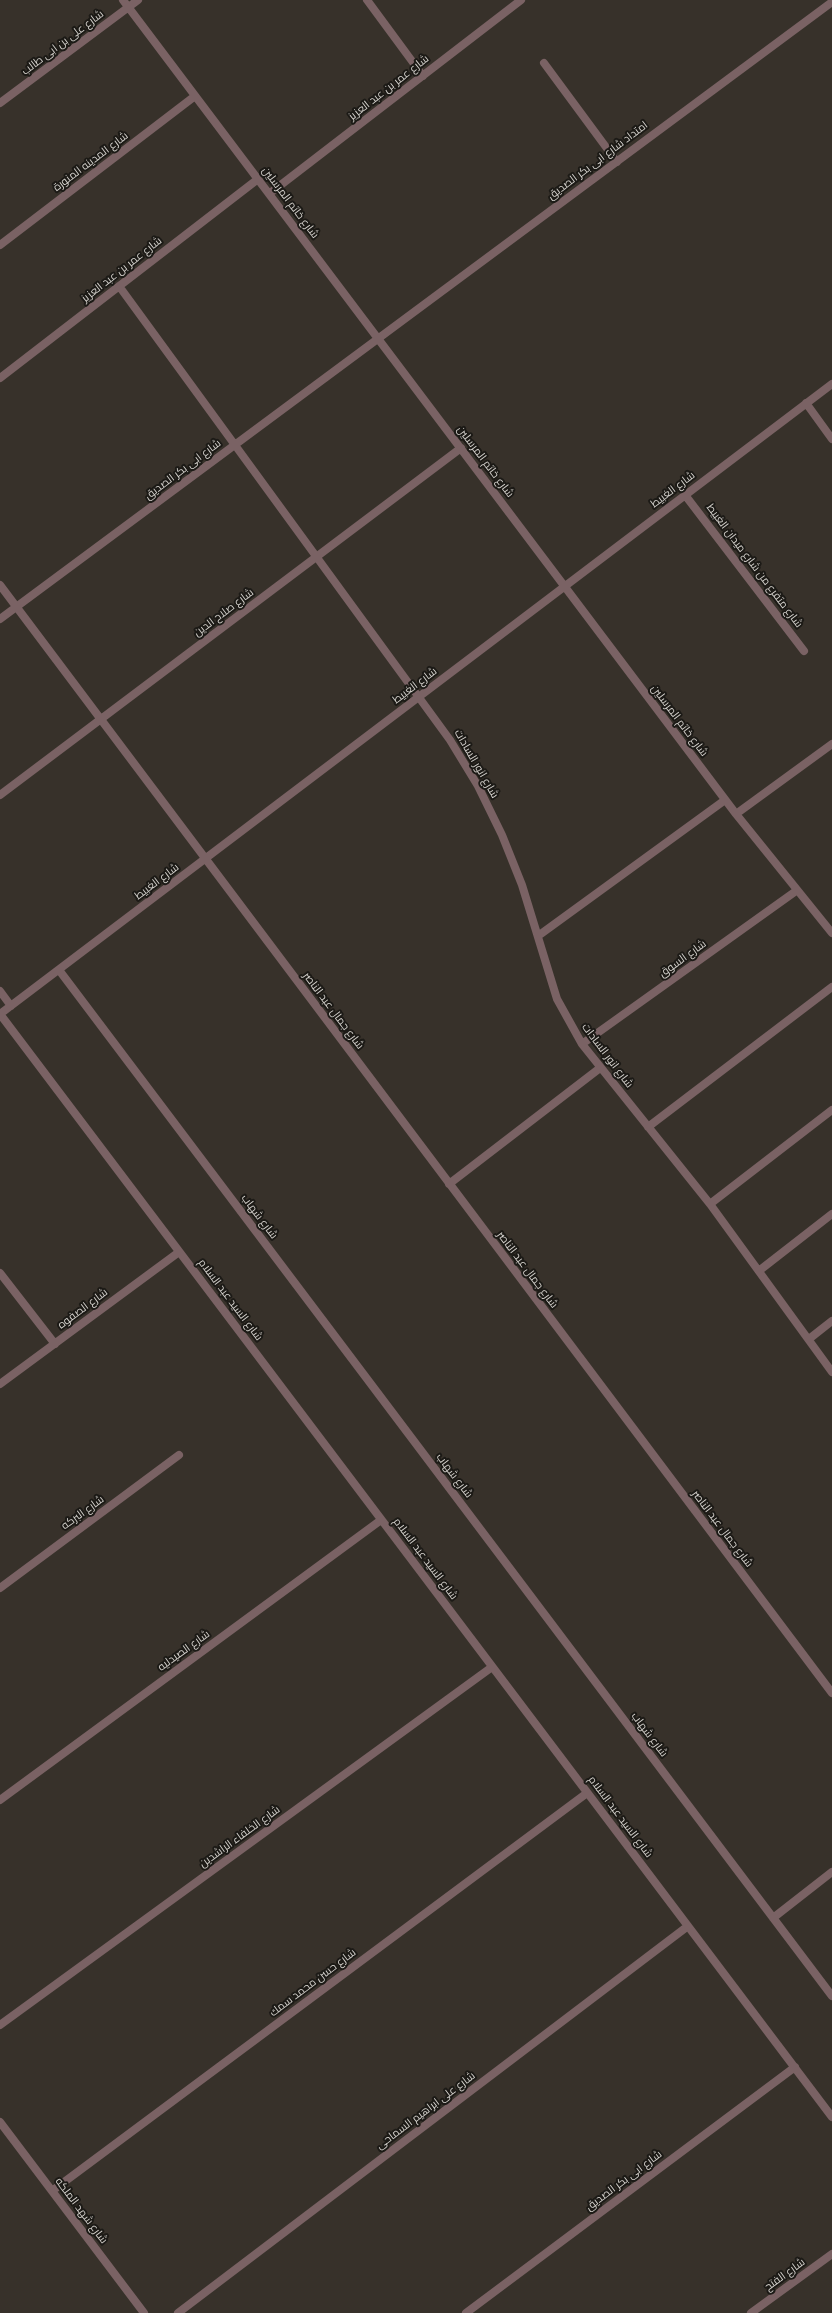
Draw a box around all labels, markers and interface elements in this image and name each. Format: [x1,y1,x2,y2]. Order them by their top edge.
street label: شارع على بن ابى طالب [19,8,107,78]
street label: شارع عمر بن عبد العزيز [346,52,432,124]
street label: امتداد شارع ابى بكر الصديق [545,119,651,203]
street label: شارع المدينه المنورة [51,129,131,195]
street label: شارع خاتم المرسلين [259,165,321,241]
street label: شارع عمر بن عبد العزيز [79,234,165,306]
street label: شارع خاتم المرسلين [454,424,516,500]
street label: شارع ابى بكر الصديق [142,437,224,503]
street label: شارع الغبيط [648,469,698,511]
street label: شارع متفرع من شارع ميدان الغبيط [703,502,805,630]
street label: شارع صلاح الدين [191,586,257,640]
street label: شارع الغبيط [390,665,440,707]
street label: شارع خاتم المرسلين [648,683,710,759]
street label: شارع انور السادات [451,727,501,801]
street label: شارع الغبيط [132,861,182,903]
street label: شارع السوق [657,937,709,981]
street label: شارع جمال عبد الناصر [300,970,366,1052]
street label: شارع انور السادات [578,1021,636,1091]
street label: شارع شهاب [238,1192,280,1242]
street label: شارع جمال عبد الناصر [494,1229,560,1311]
street label: شارع السيد عبد السلام [195,1257,265,1343]
street label: شارع الصفوه [55,1286,111,1332]
street label: شارع شهاب [433,1451,475,1501]
street label: شارع جمال عبد الناصر [689,1488,755,1570]
street label: شارع البركه [59,1493,107,1533]
street label: شارع السيد عبد السلام [390,1516,460,1602]
street label: شارع الصيدليه [155,1628,213,1674]
street label: شارع شهاب [628,1710,670,1760]
street label: شارع السيد عبد السلام [585,1774,655,1860]
street label: شارع الخلفاء الراشدين [197,1803,283,1871]
street label: شارع حسن محمد سمك [267,1946,359,2020]
street label: شارع على ابراهيم السماحى [374,2069,478,2153]
street label: شارع ابى بكر الصديق [583,2148,665,2214]
street label: شارع شهد الملكه [52,2175,110,2247]
street label: شارع الفتح [762,2256,808,2294]

